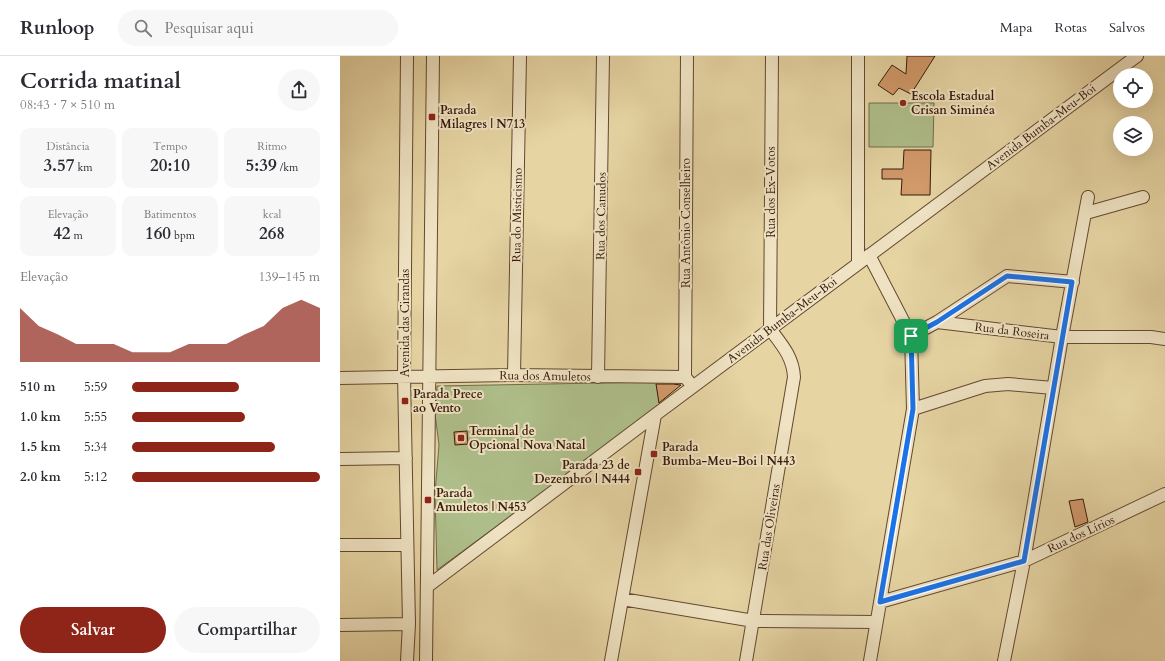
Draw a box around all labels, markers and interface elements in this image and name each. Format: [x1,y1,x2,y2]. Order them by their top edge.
search box [118,10,398,46]
text: Runloop [20,15,94,41]
icon: search [132,17,154,39]
text: Pesquisar aqui [164,18,254,38]
text: Mapa [1000,18,1033,37]
text: Rotas [1055,18,1087,37]
text: Salvos [1109,18,1145,37]
text: Corrida matinal [20,66,181,96]
map controls [1113,68,1153,156]
button: locate [1113,68,1153,108]
button: share [278,69,320,111]
street label: Avenida Bumba-Meu-Boi [983,80,1100,174]
place label: Escola Estadual Crisan Siminéa [911,88,995,118]
text: 08:43 · 7 × 510 m [20,96,115,114]
marker: Escola Estadual Crisan Siminéa [898,98,908,108]
place label: Parada Milagres | N713 [440,102,525,132]
marker: Parada Milagres | N713 [427,112,437,122]
button: layers [1113,116,1153,156]
text: Distância [46,139,90,154]
text: Tempo [153,139,187,154]
text: Ritmo [257,139,287,154]
street label: Rua dos Ex-Votos [763,146,779,238]
text: 3.57 [43,154,74,177]
text: 20:10 [150,154,190,177]
text: 5:39 [246,154,277,177]
street label: Rua Antônio Conselheiro [678,157,694,288]
text: km [74,160,93,175]
text: /km [277,160,298,175]
street label: Rua do Misticismo [508,167,526,263]
street label: Rua dos Canudos [592,172,610,260]
text: Elevação [48,207,88,222]
text: Batimentos [144,207,196,222]
text: kcal [263,207,281,222]
text: 42 [53,222,71,245]
text: 160 [145,222,171,245]
text: 268 [259,222,285,245]
text: m [71,228,83,243]
text: bpm [171,228,195,243]
text: Elevação [20,268,68,286]
text: 139–145 m [258,268,320,286]
street label: Avenida das Cirandas [397,269,413,377]
street label: Avenida Bumba-Meu-Boi [724,273,841,367]
street label: Rua da Roseira [974,318,1051,344]
pin [894,319,928,353]
icon: arrive [900,325,922,347]
street label: Rua dos Amuletos [499,367,591,385]
text: 510 m [20,378,55,396]
text: 5:59 [84,378,107,396]
place label: Parada Prece ao Vento [413,386,483,416]
marker: Parada Prece ao Vento [400,396,410,406]
text: 1.0 km [20,408,61,426]
text: 5:55 [84,408,107,426]
place label: Terminal de Opcional Nova Natal [469,423,586,453]
marker: Terminal de Opcional Nova Natal [456,433,466,443]
text: 1.5 km [20,438,61,456]
text: 5:34 [84,438,107,456]
place label: Parada Bumba-Meu-Boi | N443 [662,439,795,469]
marker: Parada Bumba-Meu-Boi | N443 [649,449,659,459]
place label: Parada 23 de Dezembro | N444 [534,457,630,487]
marker: Parada 23 de Dezembro | N444 [633,467,643,477]
text: 2.0 km [20,468,61,486]
text: 5:12 [84,468,107,486]
street label: Rua das Oliveiras [754,483,784,571]
place label: Parada Amuletos | N453 [436,485,526,515]
marker: Parada Amuletos | N453 [423,495,433,505]
street label: Rua dos Lírios [1045,511,1117,557]
button: Salvar [20,607,166,653]
button: Compartilhar [174,607,320,653]

